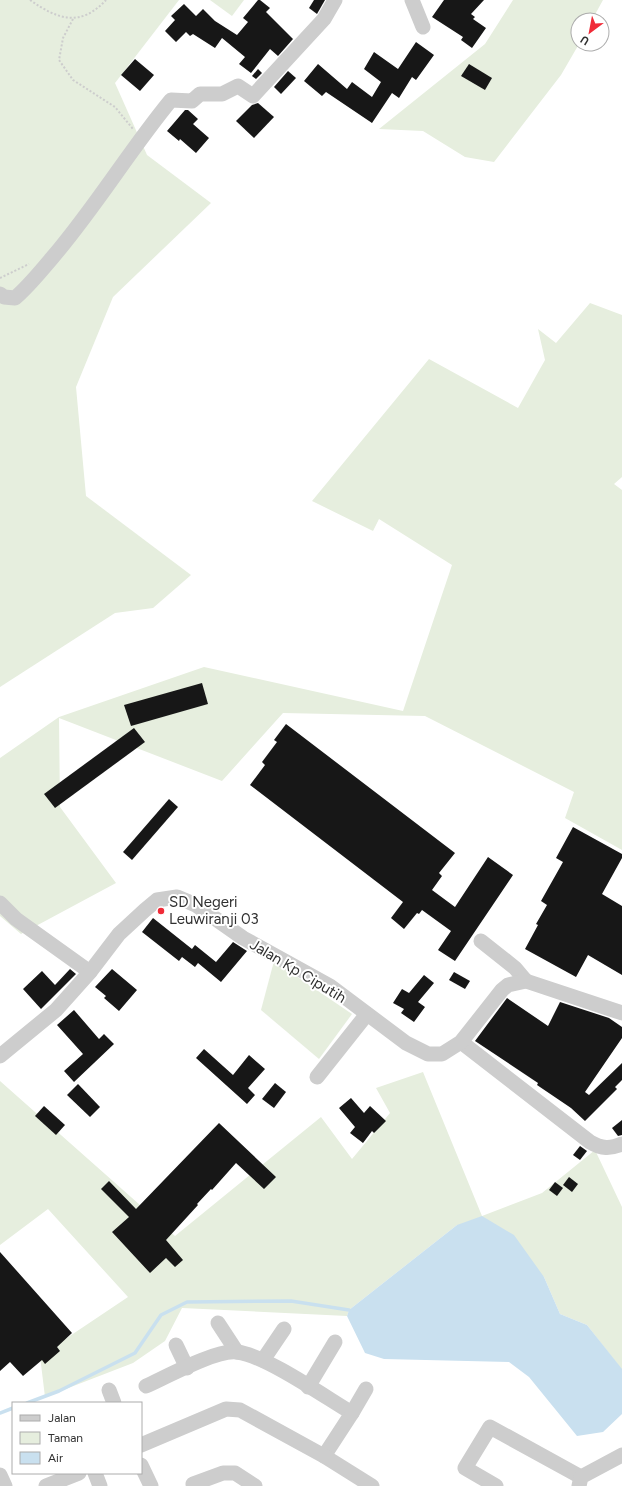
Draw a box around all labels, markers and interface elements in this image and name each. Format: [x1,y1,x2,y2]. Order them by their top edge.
north arrow [570,12,610,52]
text: U [578,32,592,48]
place label: SD Negeri Leuwiranji 03 [169,893,259,928]
marker: SD Negeri Leuwiranji 03 [156,906,166,916]
street label: Jalan Kp Ciputih [247,935,349,1007]
legend [12,1402,142,1474]
text: Jalan [48,1411,76,1425]
text: Taman [48,1431,83,1445]
text: Air [48,1451,63,1465]

